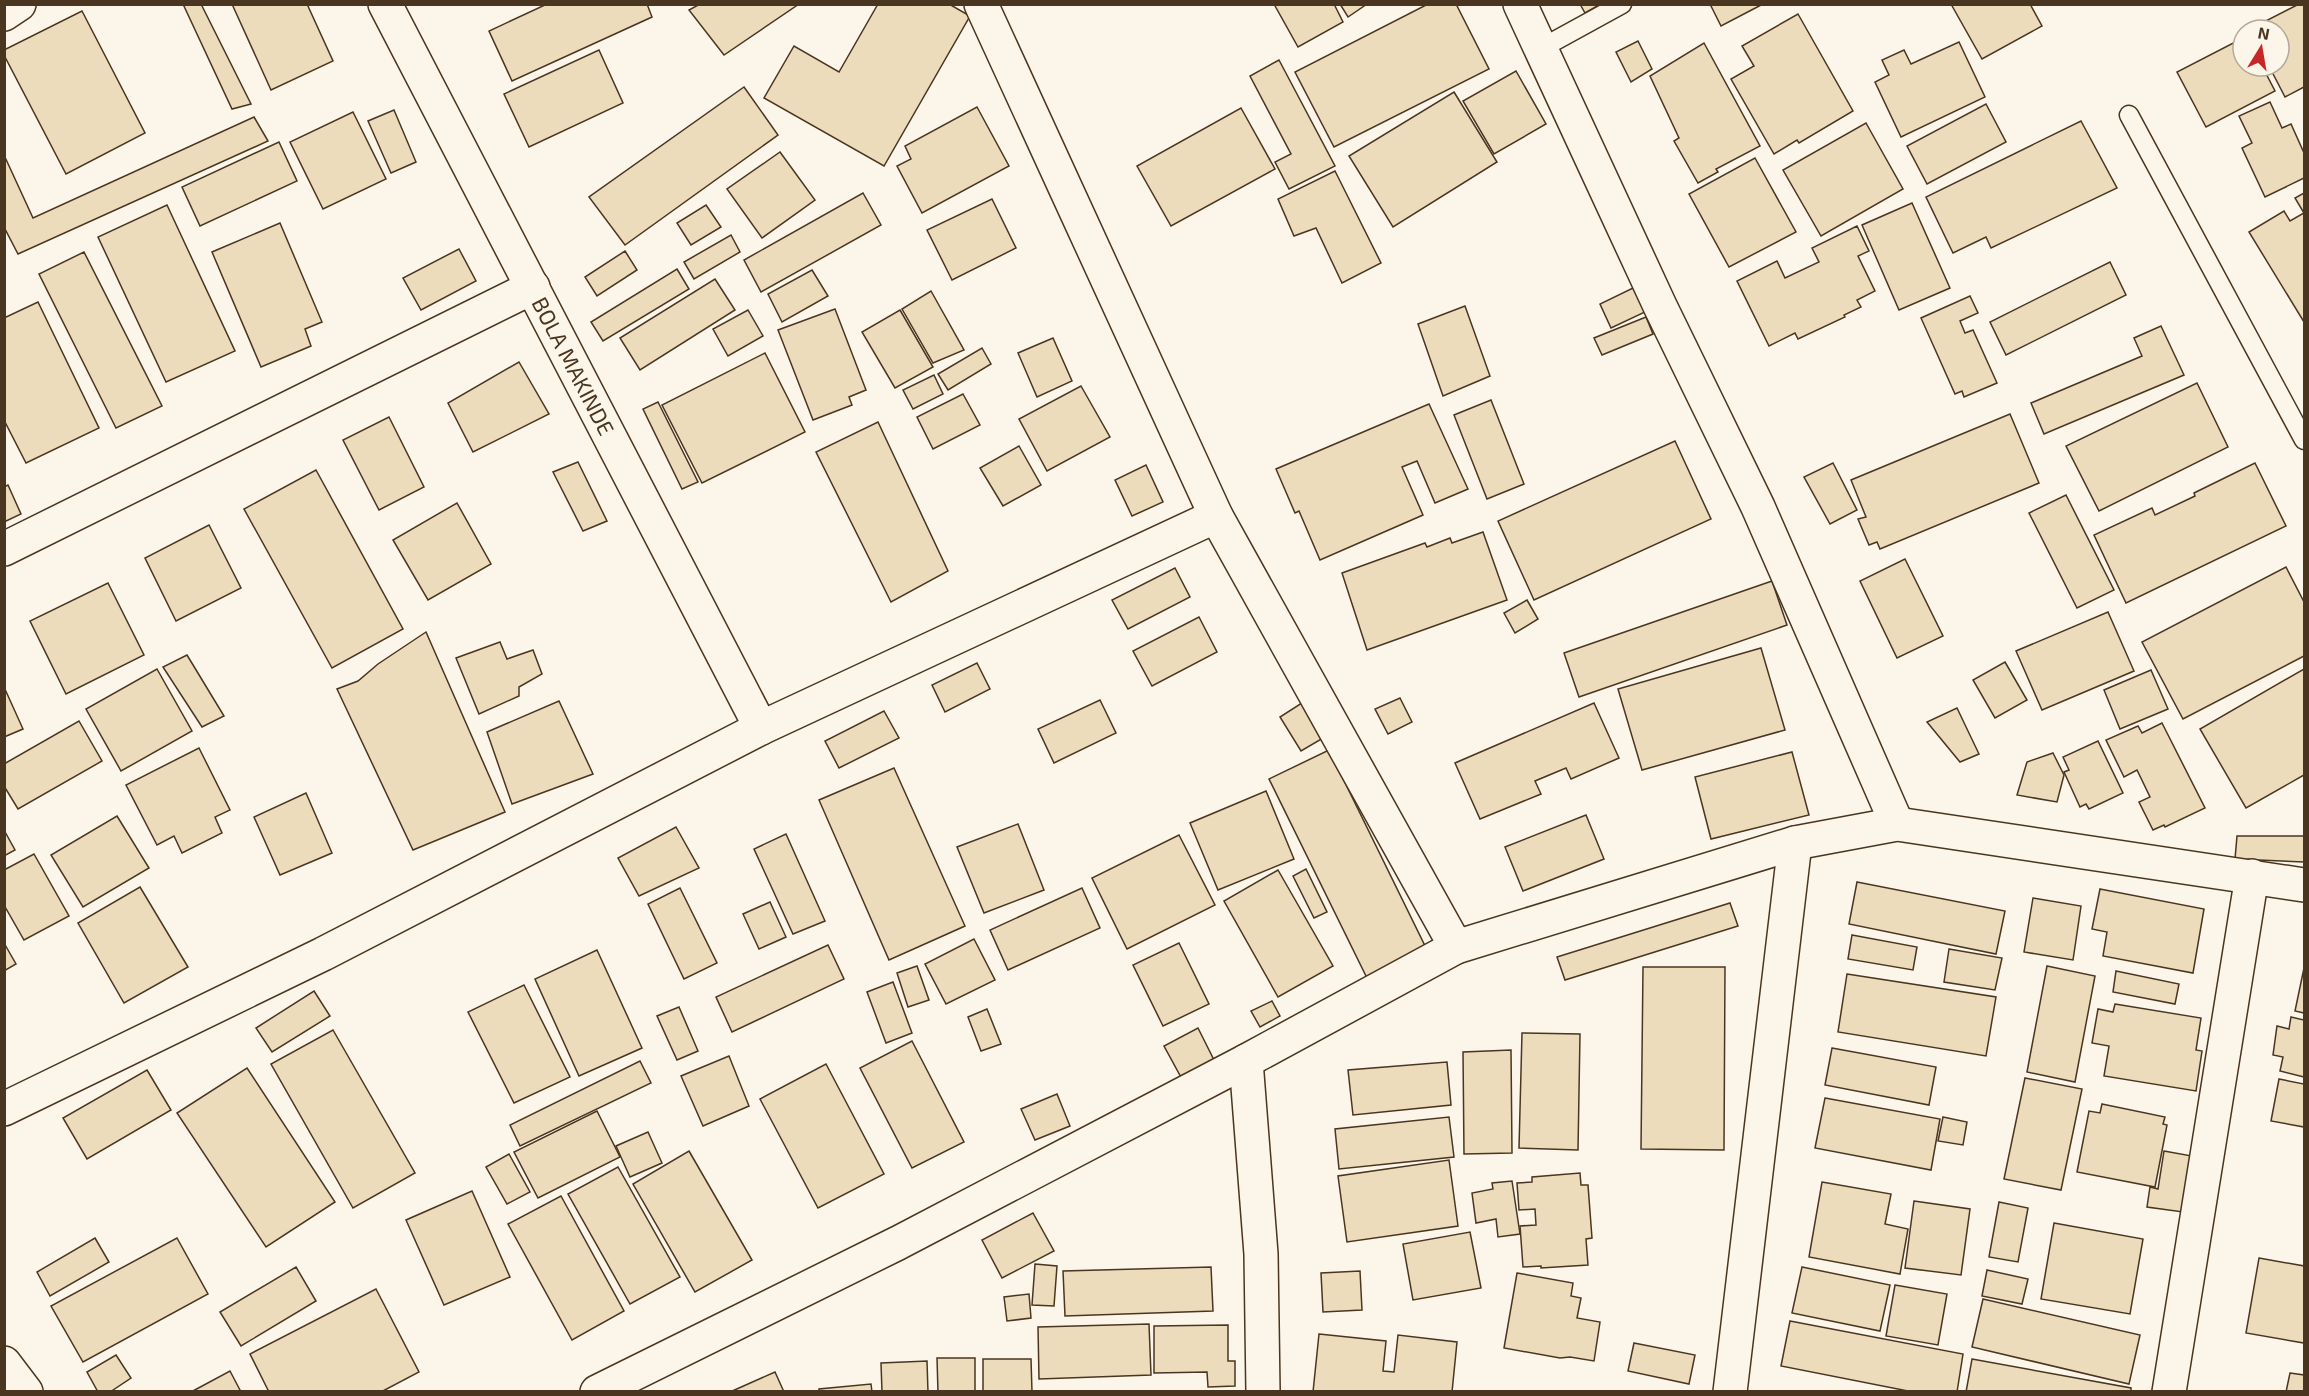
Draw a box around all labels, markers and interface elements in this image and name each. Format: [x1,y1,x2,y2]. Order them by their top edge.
north arrow [2231,18,2291,78]
text: N [2256,22,2271,43]
street label: BOLA MAKINDE [527,292,620,439]

